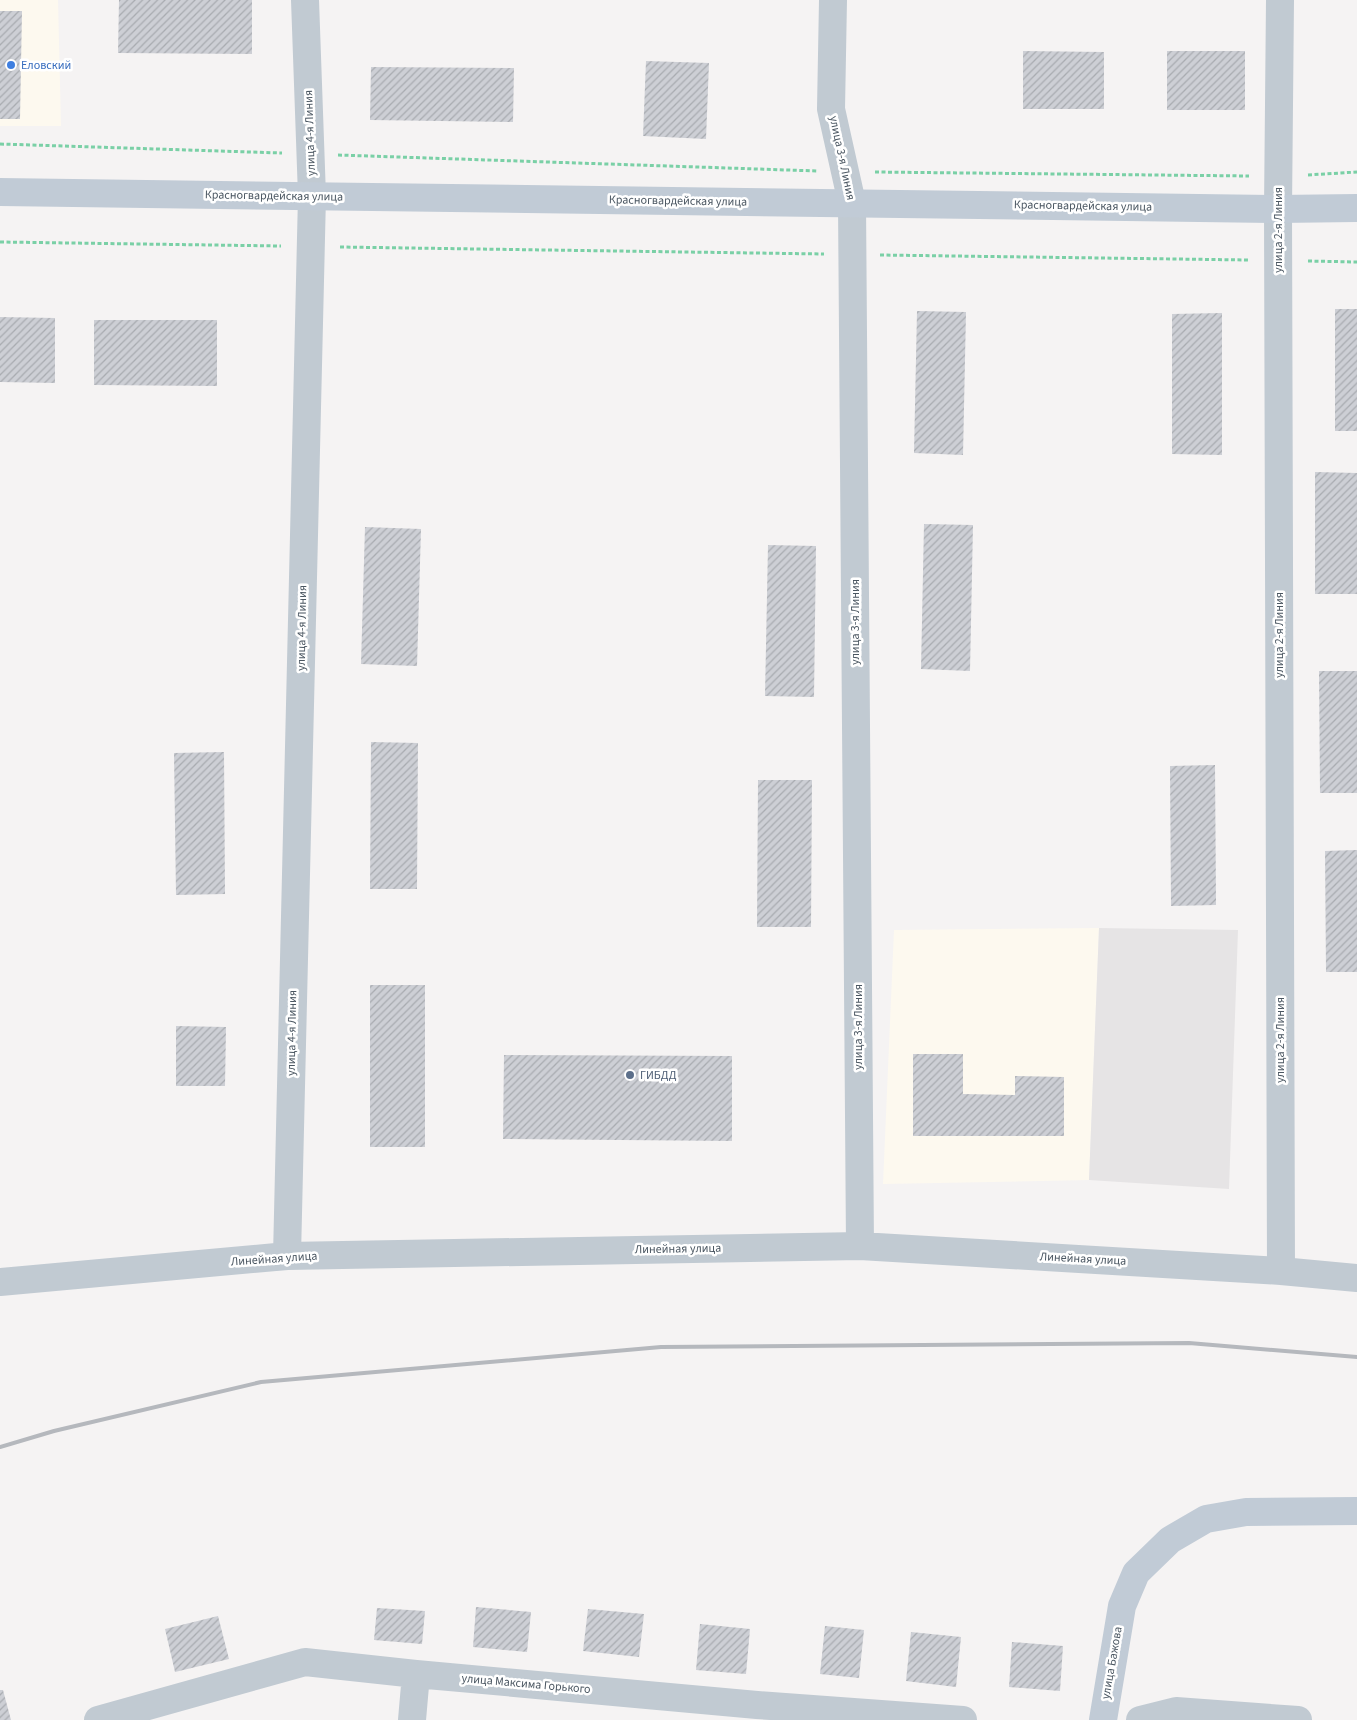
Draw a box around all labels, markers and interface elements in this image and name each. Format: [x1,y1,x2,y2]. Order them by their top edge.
place label: Еловский [21,57,71,74]
marker: Еловский [5,59,17,71]
street label: улица 4-я Линия [300,90,320,176]
street label: улица 3-я Линия [825,114,859,202]
street label: Красногвардейская улица [205,186,343,206]
street label: улица 2-я Линия [1270,187,1287,273]
street label: Красногвардейская улица [609,191,747,211]
street label: Красногвардейская улица [1014,196,1152,216]
street label: улица 3-я Линия [847,579,864,665]
street label: улица 4-я Линия [293,585,311,671]
street label: улица 2-я Линия [1271,592,1288,678]
street label: улица 3-я Линия [850,984,867,1070]
street label: улица 4-я Линия [283,990,301,1076]
street label: улица 2-я Линия [1272,997,1289,1083]
place label: ГИБДД [640,1067,677,1084]
marker: ГИБДД [624,1069,636,1081]
street label: Линейная улица [635,1240,721,1258]
street label: Линейная улица [230,1247,318,1271]
street label: Линейная улица [1039,1248,1127,1270]
street label: улица Бажова [1097,1625,1127,1701]
street label: улица Максима Горького [461,1670,591,1698]

